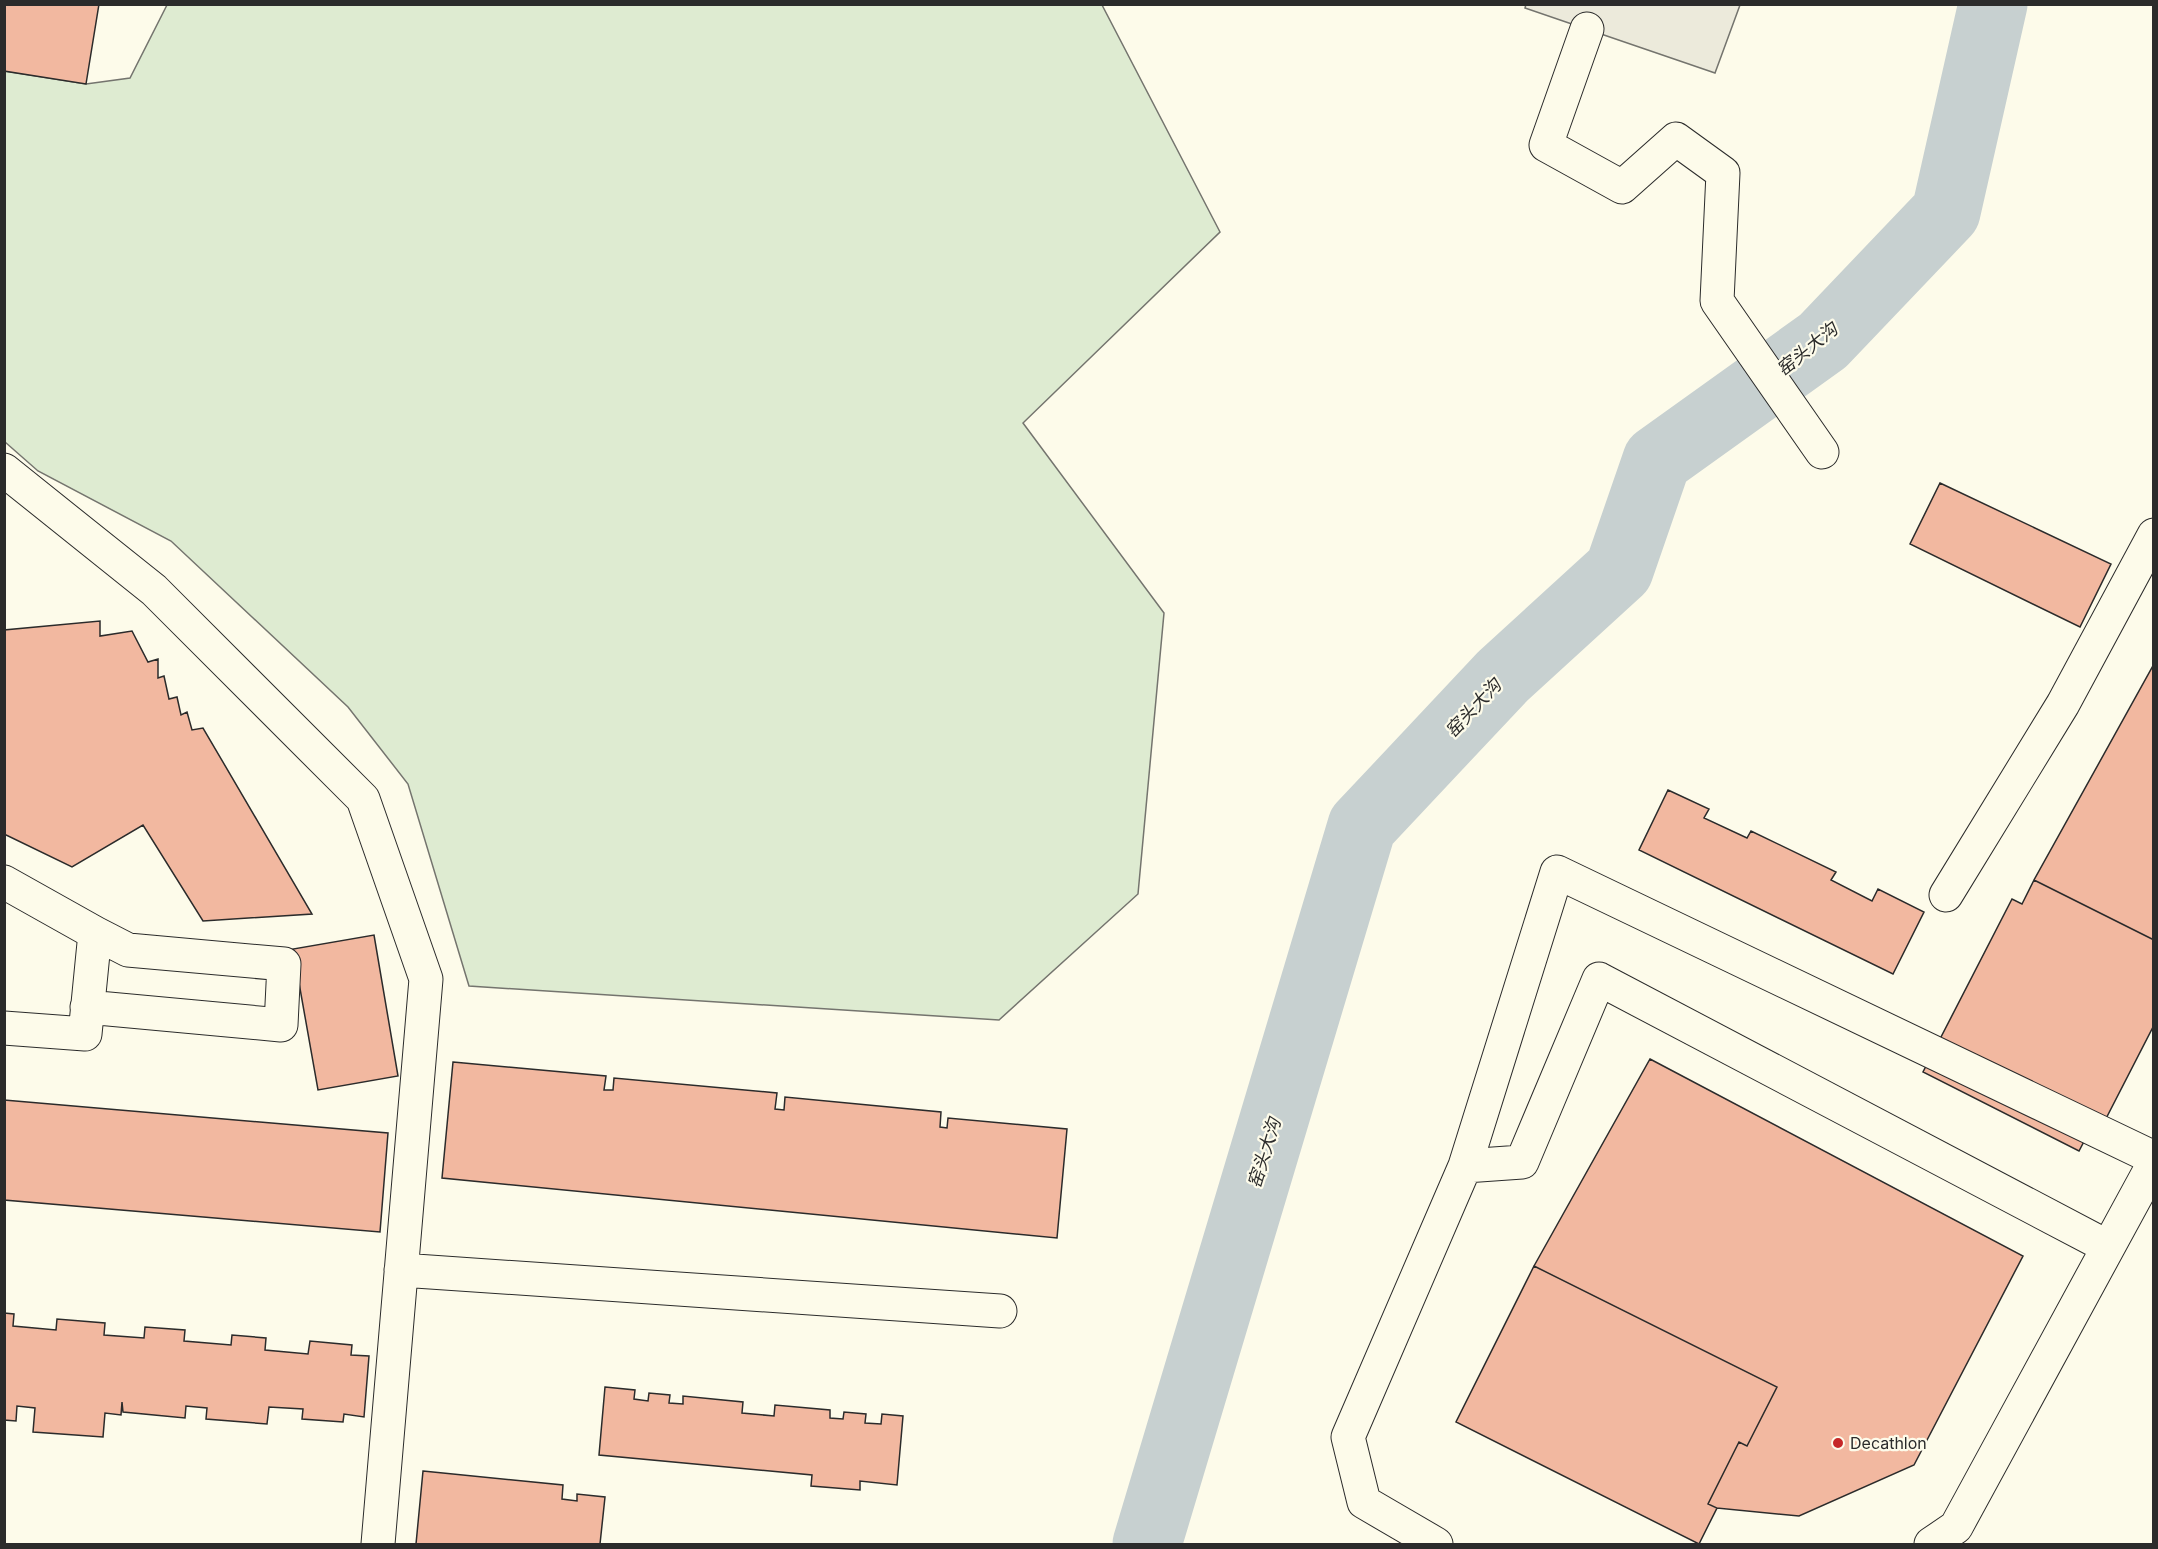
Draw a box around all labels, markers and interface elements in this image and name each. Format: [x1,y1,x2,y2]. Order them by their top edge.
water label: 窑头大沟 [1772,317,1843,380]
water label: 窑头大沟 [1441,673,1507,741]
water label: 窑头大沟 [1243,1114,1285,1190]
place label: Decathlon [1850,1433,1927,1453]
marker: Decathlon [1831,1436,1845,1450]

